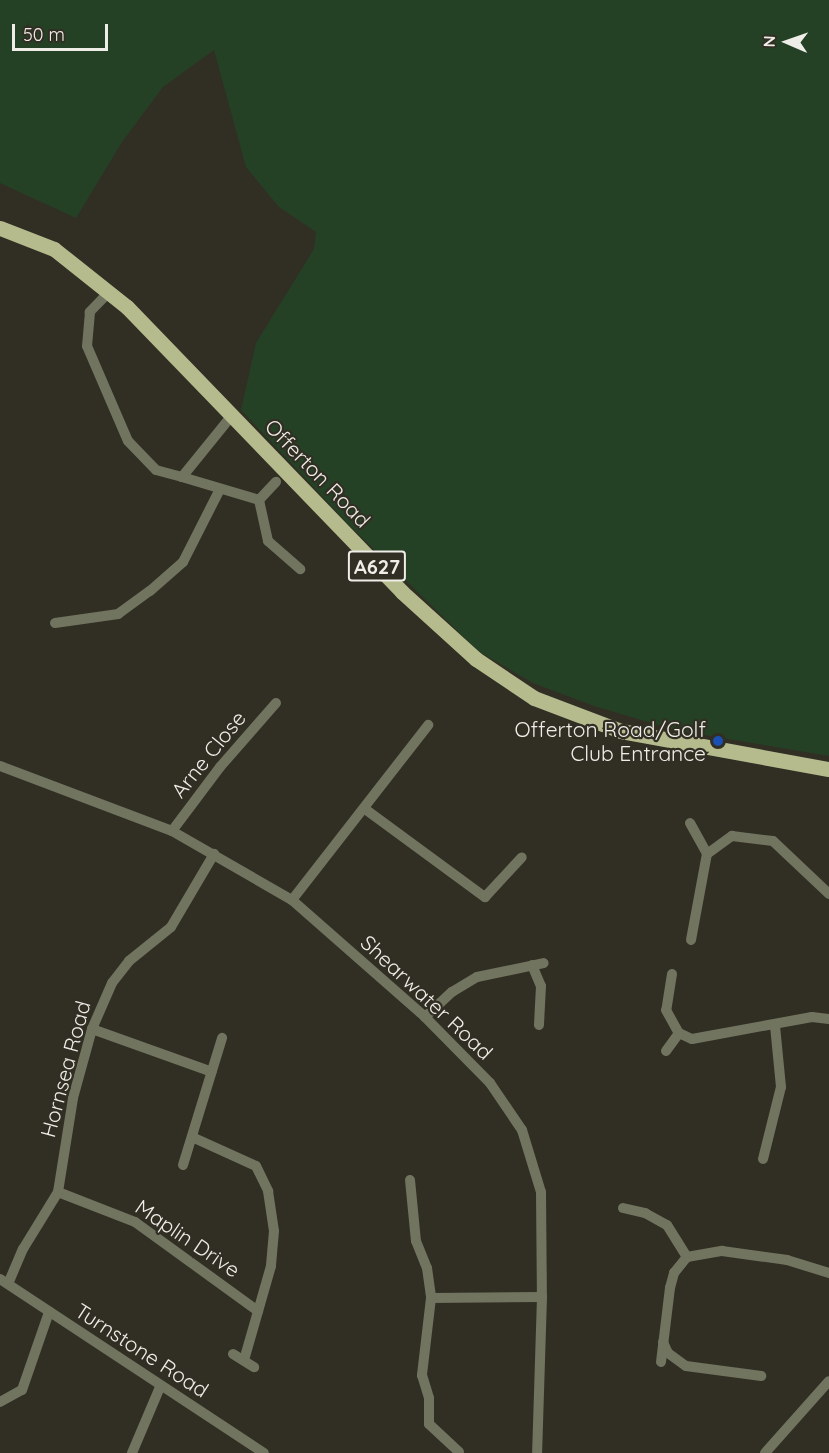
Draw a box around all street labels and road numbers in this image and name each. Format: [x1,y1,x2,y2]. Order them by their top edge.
street label: Offerton Road [260,414,376,532]
road number: A627 [347,549,407,583]
street label: Arne Close [165,706,251,802]
street label: Shearwater Road [356,929,498,1065]
street label: Hornsea Road [35,998,95,1140]
street label: Maplin Drive [131,1194,245,1282]
street label: Turnstone Road [71,1298,213,1402]

